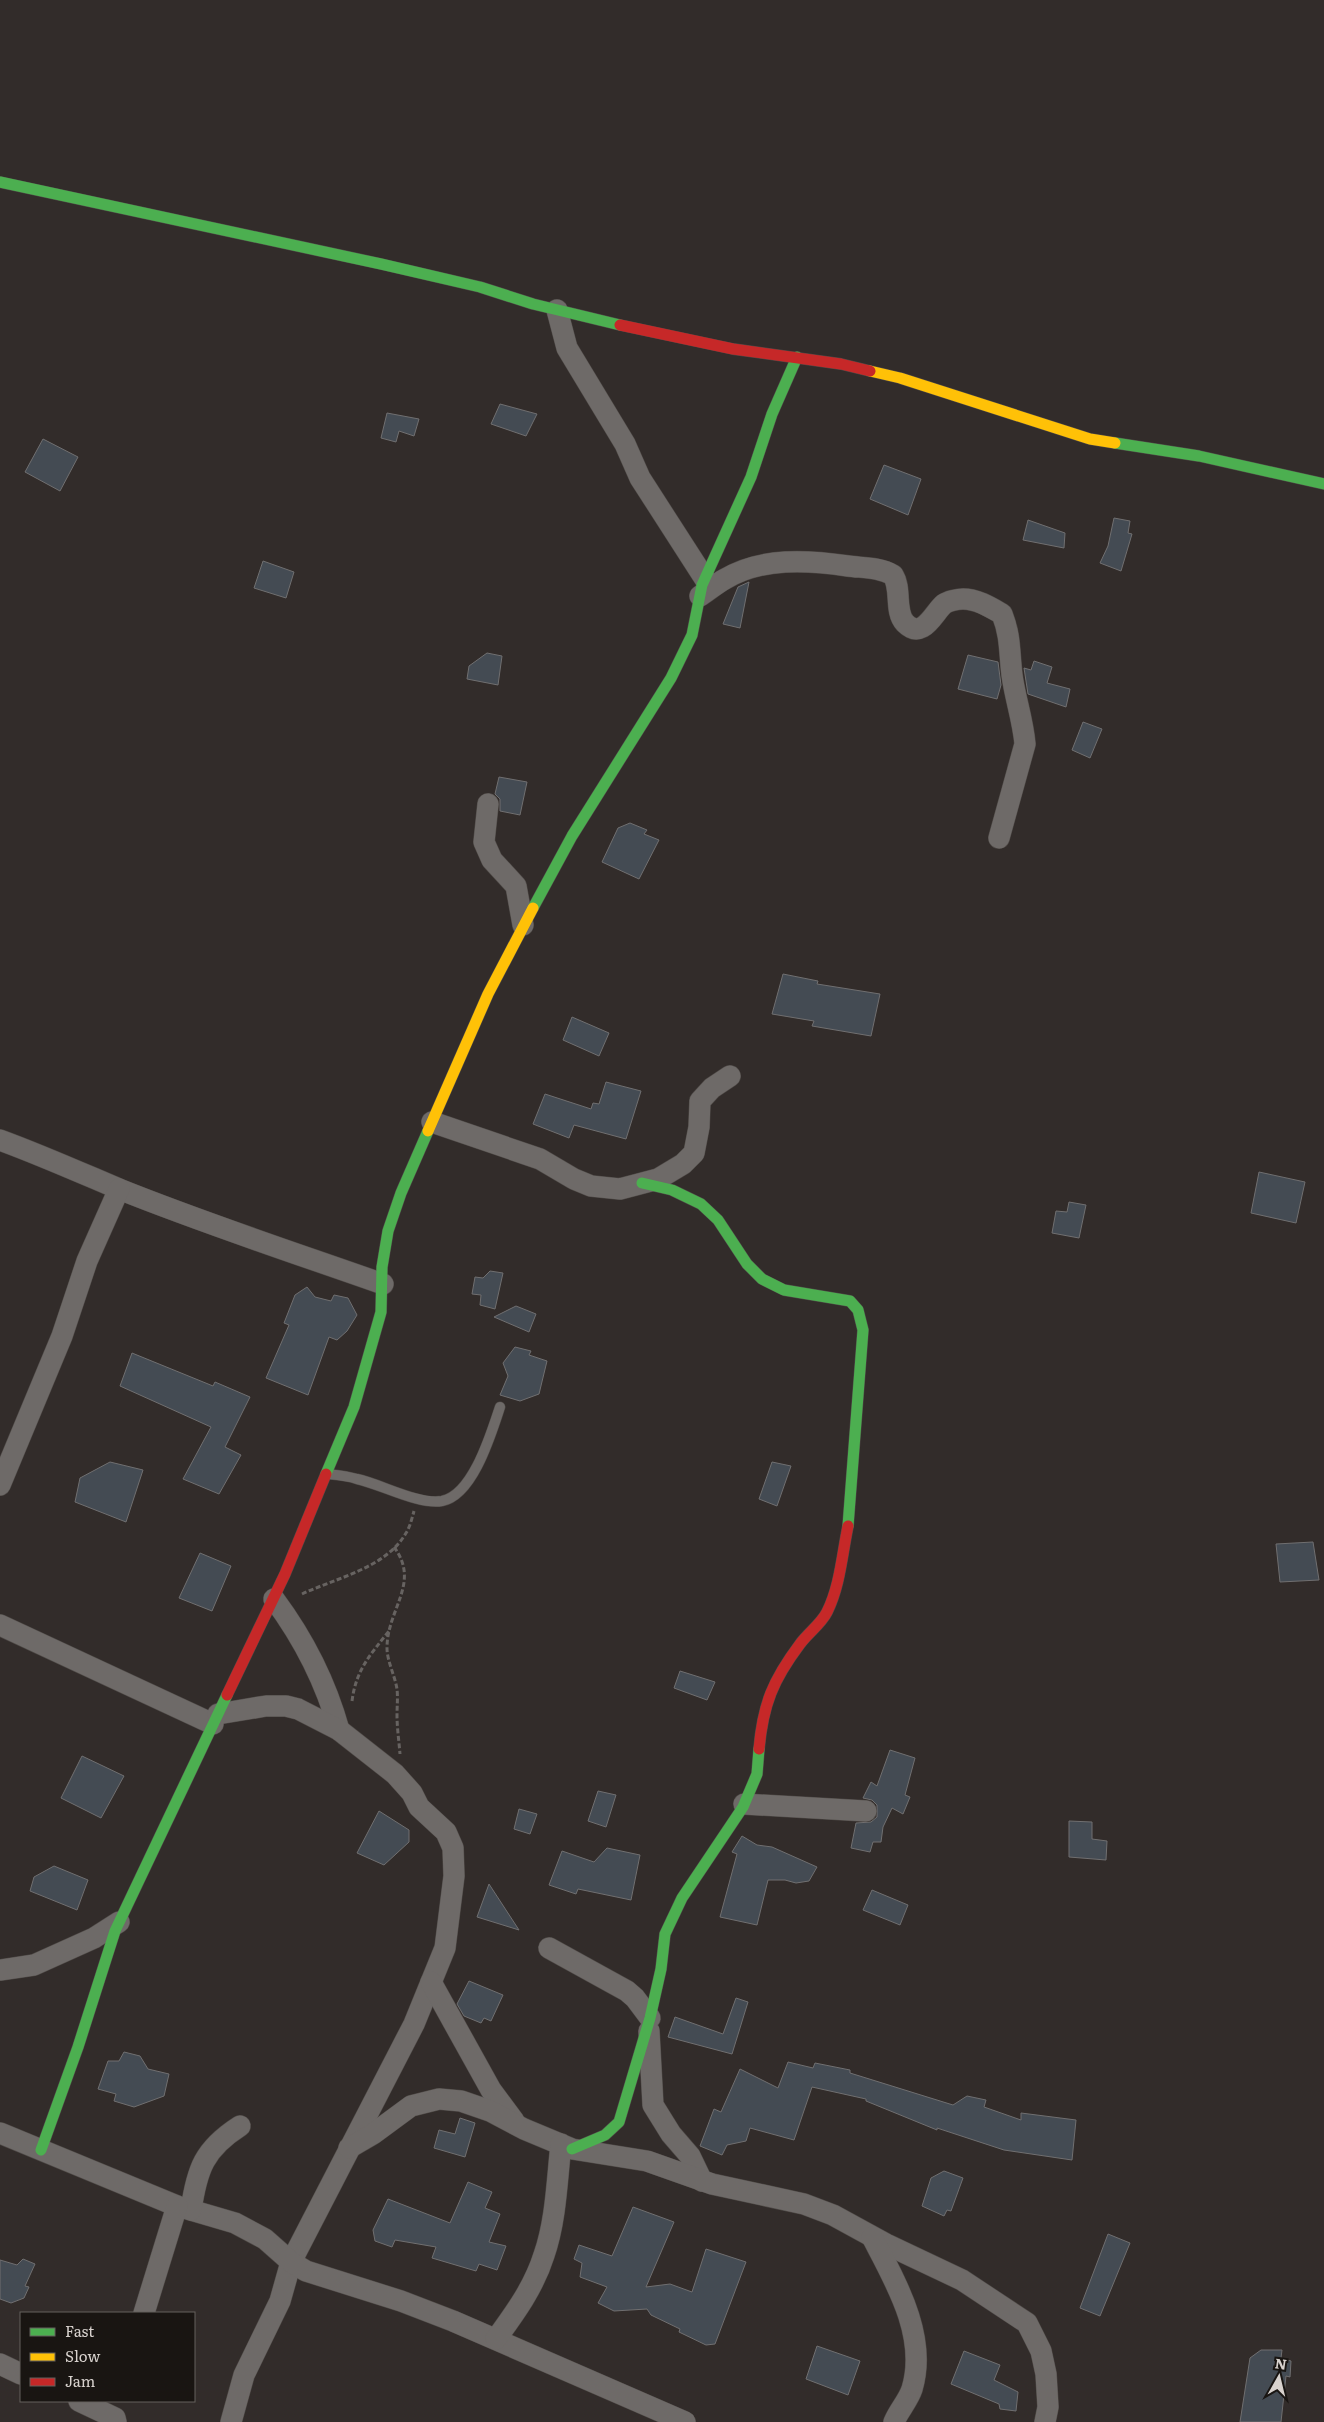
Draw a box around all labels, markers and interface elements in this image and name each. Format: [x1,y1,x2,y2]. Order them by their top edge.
legend [20,2312,195,2402]
text: Fast [65,2319,94,2342]
text: Slow [65,2344,100,2367]
north arrow [1254,2352,1304,2402]
text: N [1274,2352,1288,2374]
text: Jam [65,2369,96,2392]

